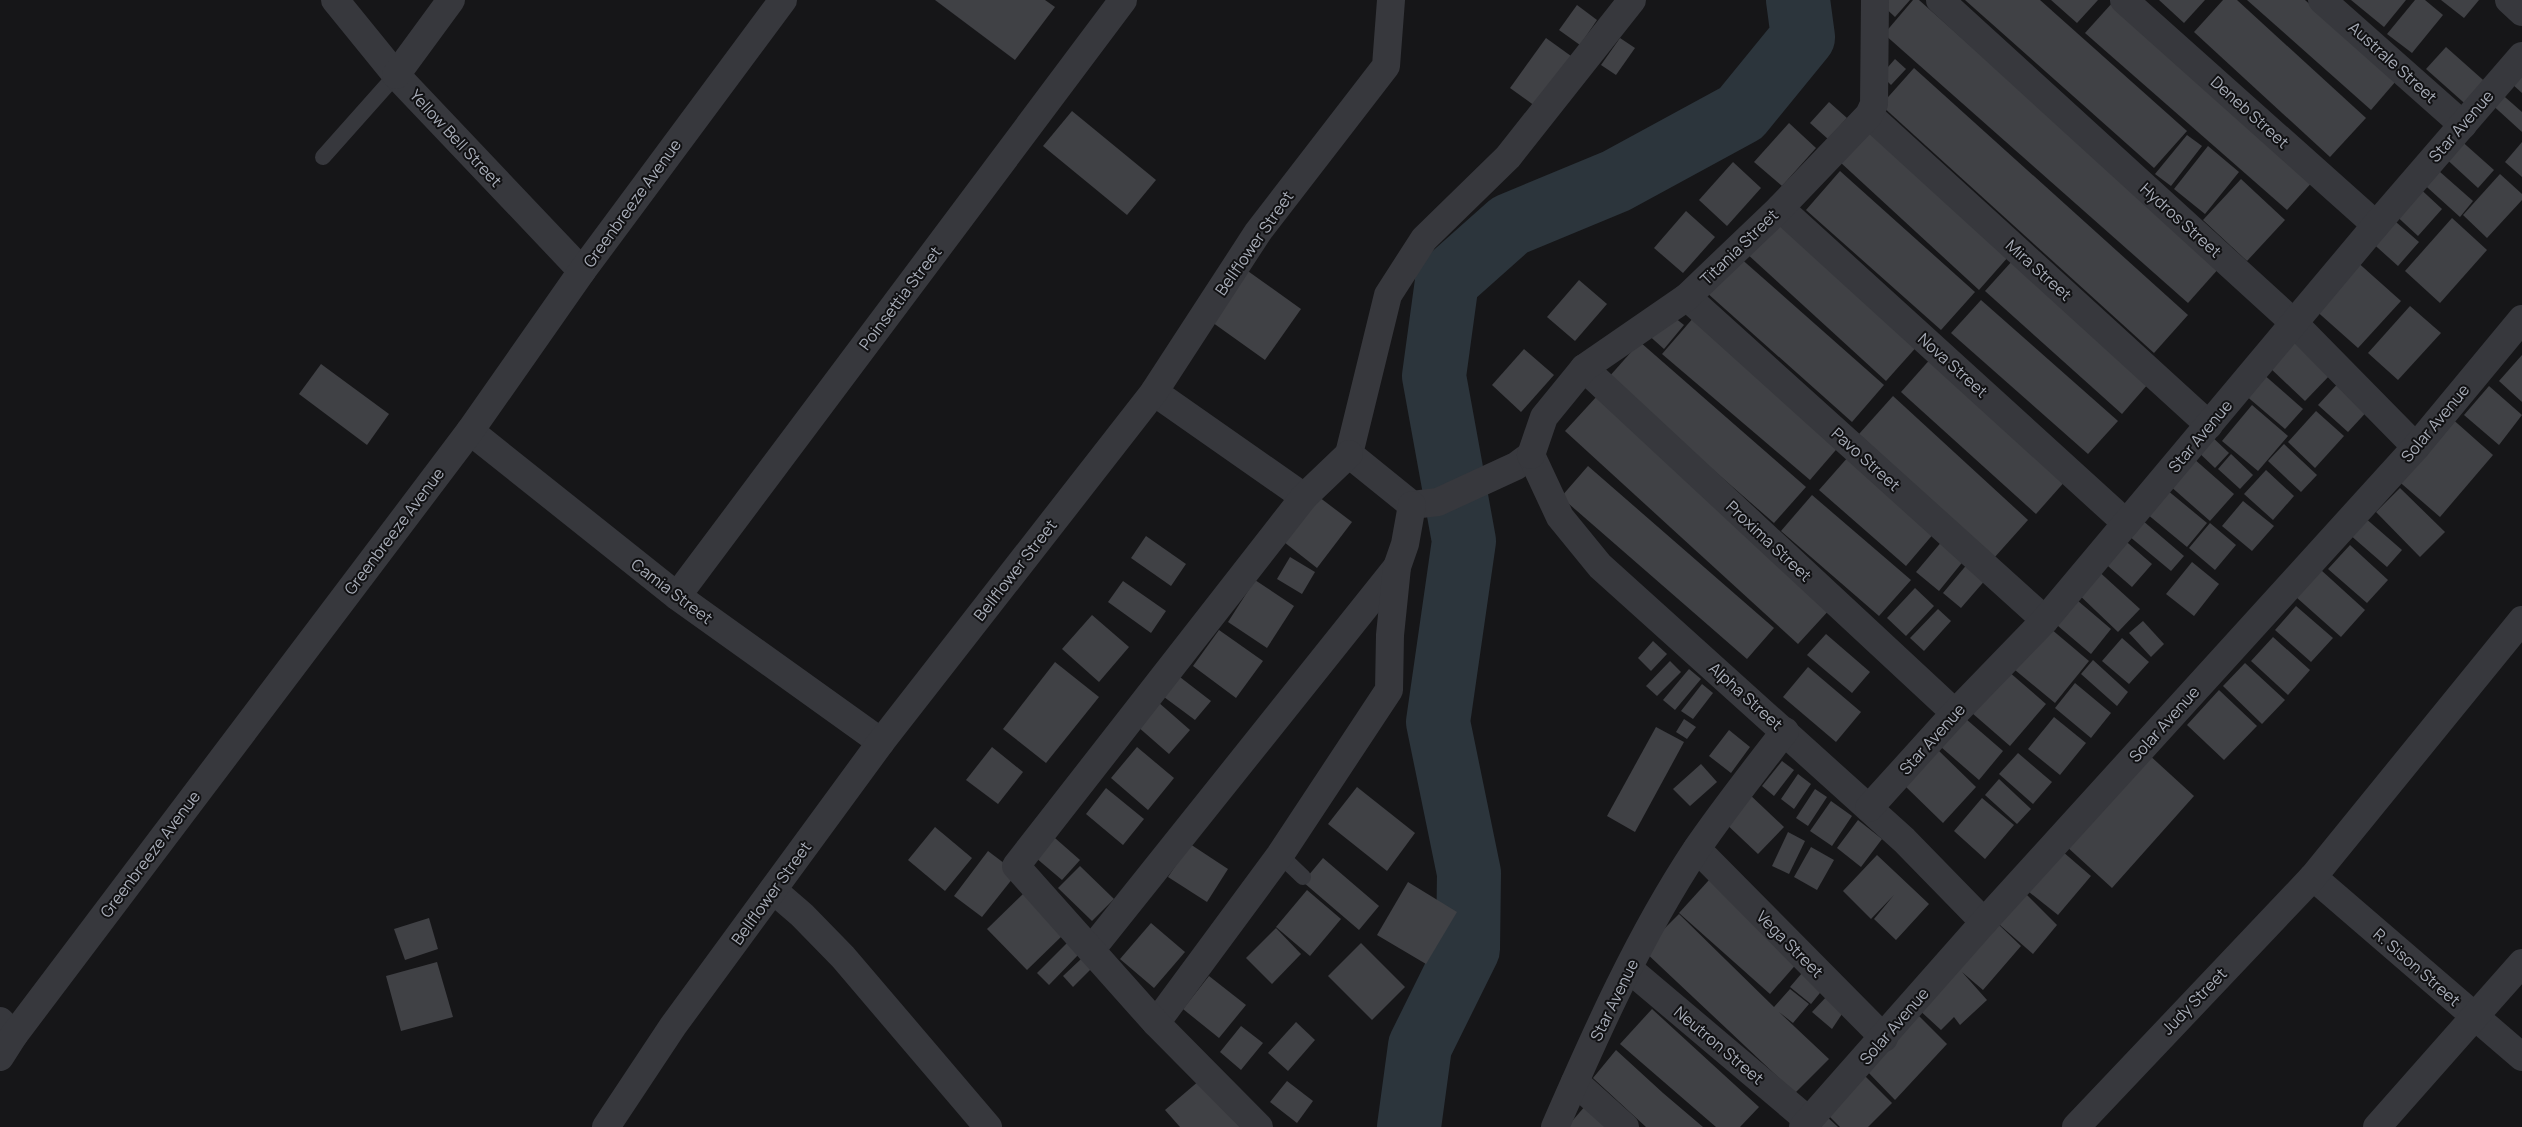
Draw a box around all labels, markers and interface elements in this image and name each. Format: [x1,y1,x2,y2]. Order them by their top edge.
street label: Australe Street [2344,16,2442,108]
street label: Deneb Street [2206,71,2294,153]
street label: Yellow Bell Street [405,84,507,192]
street label: Star Avenue [2424,85,2498,167]
street label: Greenbreeze Avenue [578,134,686,272]
street label: Hydros Street [2136,178,2226,262]
street label: Bellflower Street [1210,186,1298,300]
street label: Titania Street [1695,204,1783,290]
street label: Mira Street [2001,234,2077,306]
street label: Poinsettia Street [854,242,946,354]
street label: Nova Street [1913,328,1993,402]
street label: Solar Avenue [2396,379,2474,467]
street label: Star Avenue [2163,395,2237,477]
street label: Pavo Street [1827,422,1905,496]
street label: Greenbreeze Avenue [339,463,449,599]
street label: Proxima Street [1721,496,1817,586]
street label: Bellflower Street [968,515,1062,625]
street label: Camia Street [627,553,717,629]
street label: Alpha Street [1704,657,1788,735]
street label: Solar Avenue [2124,681,2204,767]
street label: Star Avenue [1894,699,1970,779]
street label: Greenbreeze Avenue [95,786,205,922]
street label: Bellflower Street [726,837,816,949]
street label: Vega Street [1752,906,1828,982]
street label: R. Sison Street [2369,923,2465,1011]
street label: Star Avenue [1585,955,1643,1045]
street label: Judy Street [2157,963,2231,1039]
street label: Solar Avenue [1854,983,1934,1069]
street label: Neutron Street [1669,1001,1769,1089]

